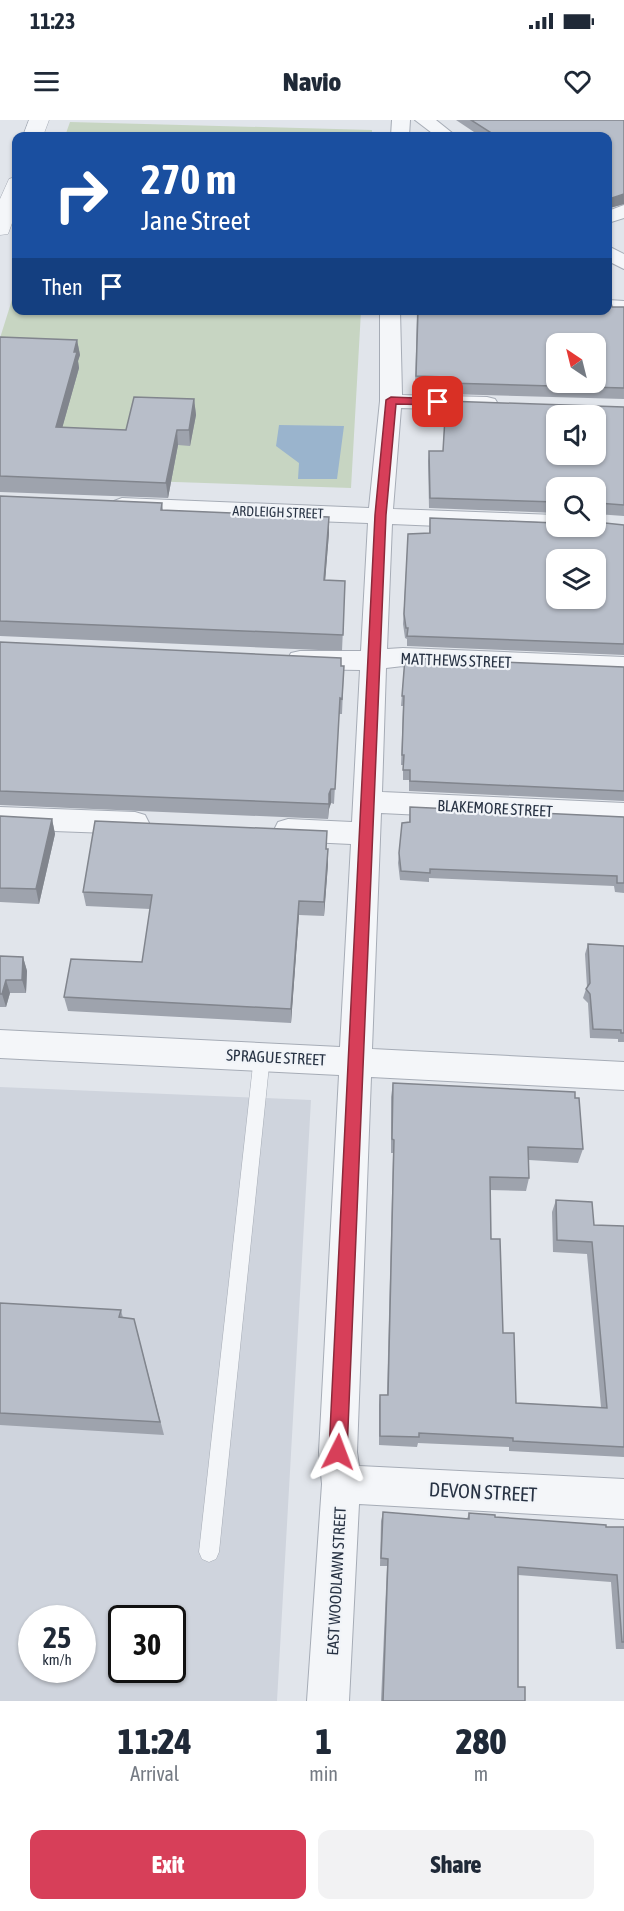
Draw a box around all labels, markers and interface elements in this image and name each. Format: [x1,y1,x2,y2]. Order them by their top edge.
text: 11:23 [30,8,75,34]
icon: menu [30,65,63,98]
icon: heart [561,65,594,98]
text: Navio [283,66,341,97]
text: 270 m [141,155,236,203]
icon: right [42,156,120,234]
text: Jane Street [141,205,251,236]
icon: arrive [95,270,128,303]
text: Then [42,274,83,300]
north arrow [546,333,606,393]
map controls [546,333,606,609]
pin [412,376,463,427]
icon: arrive [421,385,454,418]
button: sound [546,405,606,465]
button: search [546,477,606,537]
street label: ARDLEIGH STREET [232,502,324,522]
button: layers [546,549,606,609]
street label: MATTHEWS STREET [400,649,512,671]
street label: BLAKEMORE STREET [437,796,553,820]
street label: SPRAGUE STREET [226,1045,326,1069]
position arrow [306,1420,370,1484]
street label: DEVON STREET [428,1477,538,1506]
street label: EAST WOODLAWN STREET [323,1506,349,1656]
speed limit sign: 30 [108,1605,186,1683]
text: 25 [43,1620,71,1654]
text: km/h [42,1651,72,1668]
text: 11:24 [118,1720,192,1762]
text: 1 [315,1720,332,1762]
text: 280 [456,1720,506,1762]
text: Arrival [130,1762,179,1785]
text: min [309,1762,338,1785]
text: m [474,1762,488,1785]
button: Exit [30,1830,306,1899]
button: Share [318,1830,594,1899]

